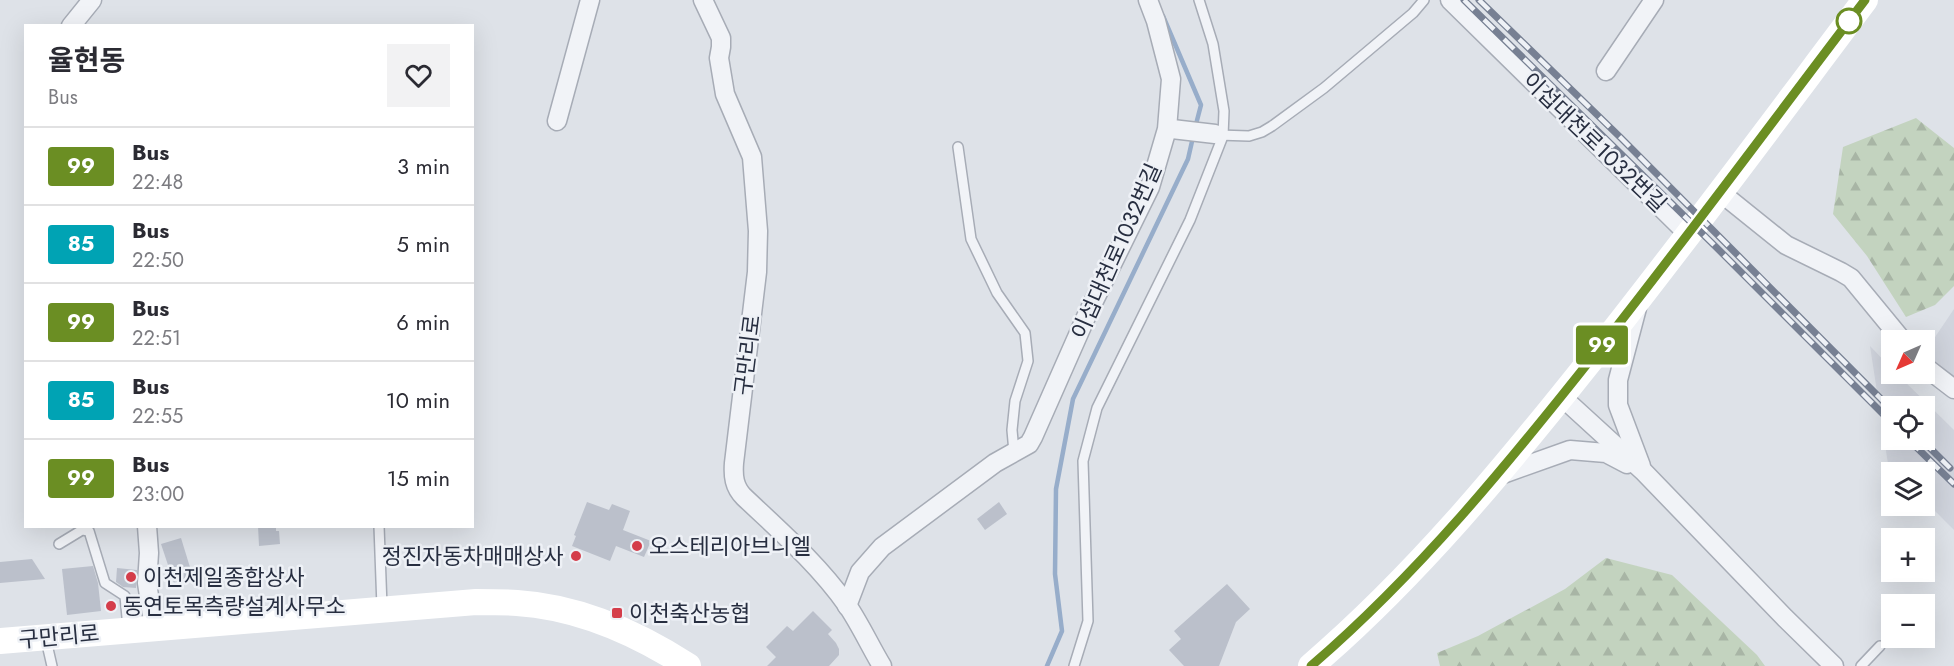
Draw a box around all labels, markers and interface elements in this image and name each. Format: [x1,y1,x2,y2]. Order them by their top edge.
unlabelled marker [1836,8,1862,34]
text: 율현동 [48,40,125,81]
button: heart [387,44,450,107]
street label: 이섭대천로1032번길 [1516,65,1674,219]
text: Bus [48,83,78,112]
text: Bus [132,136,169,168]
text: 3 min [397,150,450,182]
text: 99 [67,151,95,181]
street label: 이섭대천로1032번길 [1063,158,1169,344]
text: 22:48 [132,168,183,197]
text: Bus [132,214,169,246]
text: 5 min [397,228,450,260]
text: 85 [68,229,94,259]
text: 22:50 [132,246,184,275]
text: Bus [132,292,169,324]
text: 6 min [396,306,450,338]
text: 99 [67,307,95,337]
street label: 구만리로 [726,313,768,397]
text: 22:51 [132,324,181,353]
line badge: 99 [1575,326,1629,364]
text: 99 [1588,330,1616,360]
north arrow [1881,330,1935,384]
map controls [1881,330,1935,648]
text: Bus [132,370,169,402]
text: 10 min [386,384,450,416]
text: 85 [68,385,94,415]
button: locate [1881,396,1935,450]
text: 22:55 [132,402,183,431]
text: Bus [132,448,169,480]
text: 15 min [387,462,450,494]
button: layers [1881,462,1935,516]
text: 99 [67,463,95,493]
text: 23:00 [132,480,184,509]
button: + [1881,528,1935,582]
place label: 오스테리아브니엘 [649,530,811,562]
marker: 오스테리아브니엘 [630,539,644,553]
place label: 정진자동차매매상사 [382,540,564,572]
marker: 정진자동차매매상사 [569,549,583,563]
place label: 이천제일종합상사 [143,561,305,593]
marker: 이천제일종합상사 [124,570,138,584]
place label: 동연토목측량설계사무소 [123,590,346,622]
button: − [1881,594,1935,648]
place label: 이천축산농협 [629,597,750,629]
marker: 동연토목측량설계사무소 [104,599,118,613]
marker: 이천축산농협 [610,606,624,620]
street label: 구만리로 [17,617,101,655]

